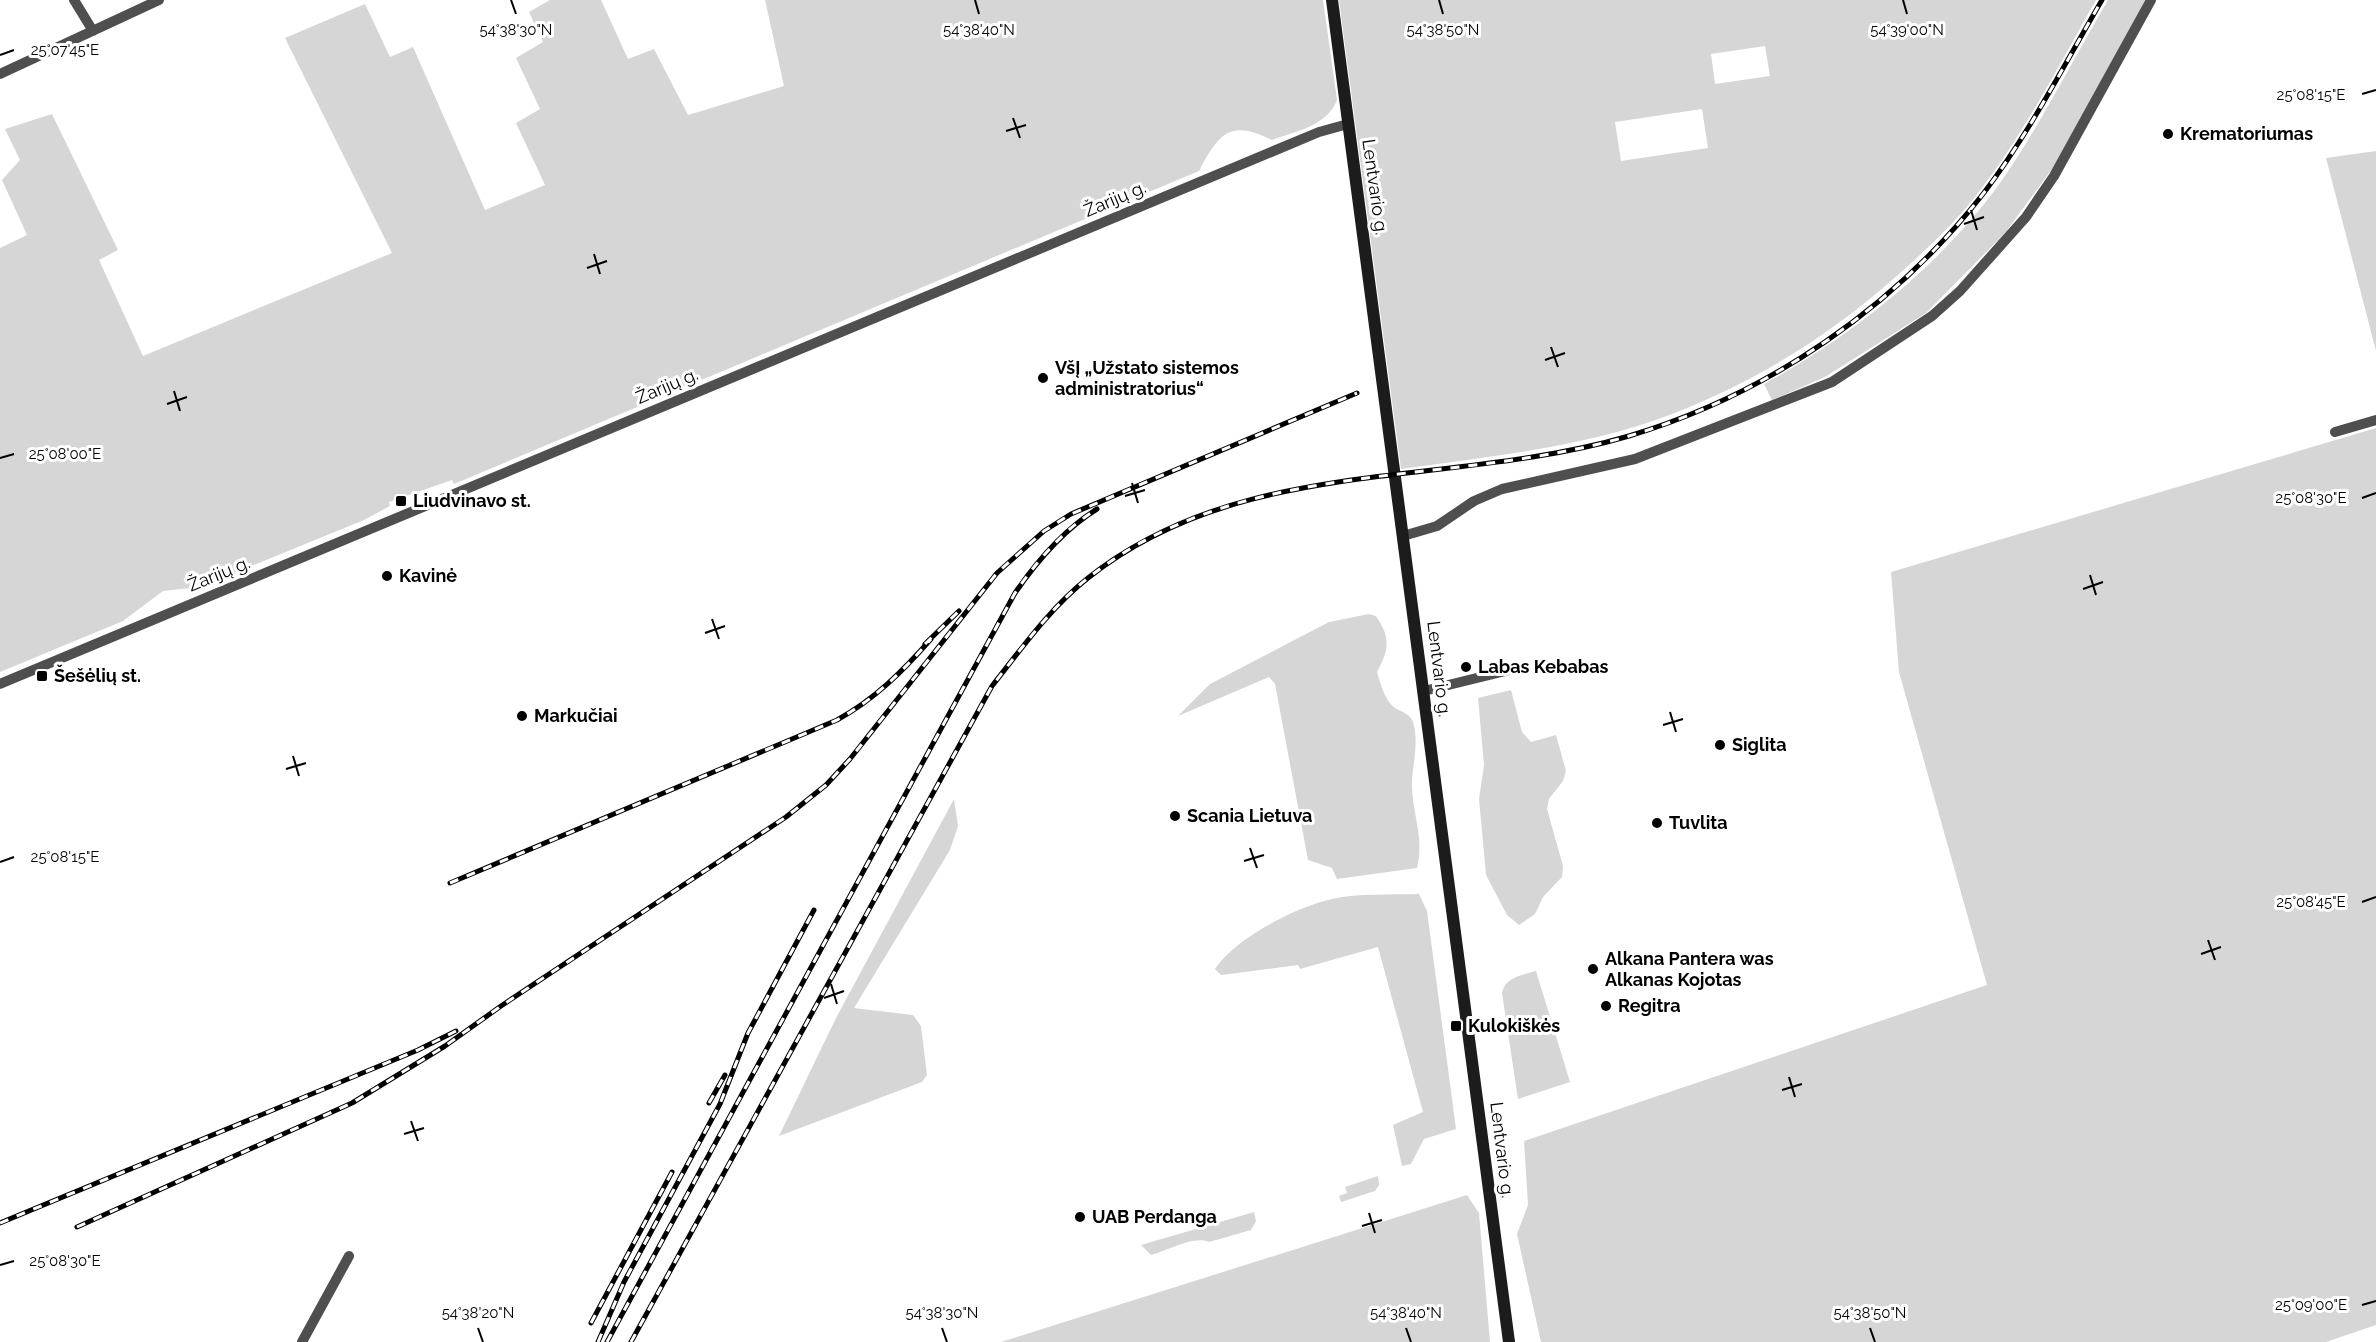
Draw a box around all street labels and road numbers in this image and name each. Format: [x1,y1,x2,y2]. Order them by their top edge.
street label: Lentvario g. [1358,138,1393,236]
street label: Žarijų g. [1080,175,1149,221]
street label: Žarijų g. [632,362,701,408]
street label: Žarijų g. [184,551,253,595]
street label: Lentvario g. [1423,620,1456,718]
street label: Lentvario g. [1486,1101,1519,1199]

